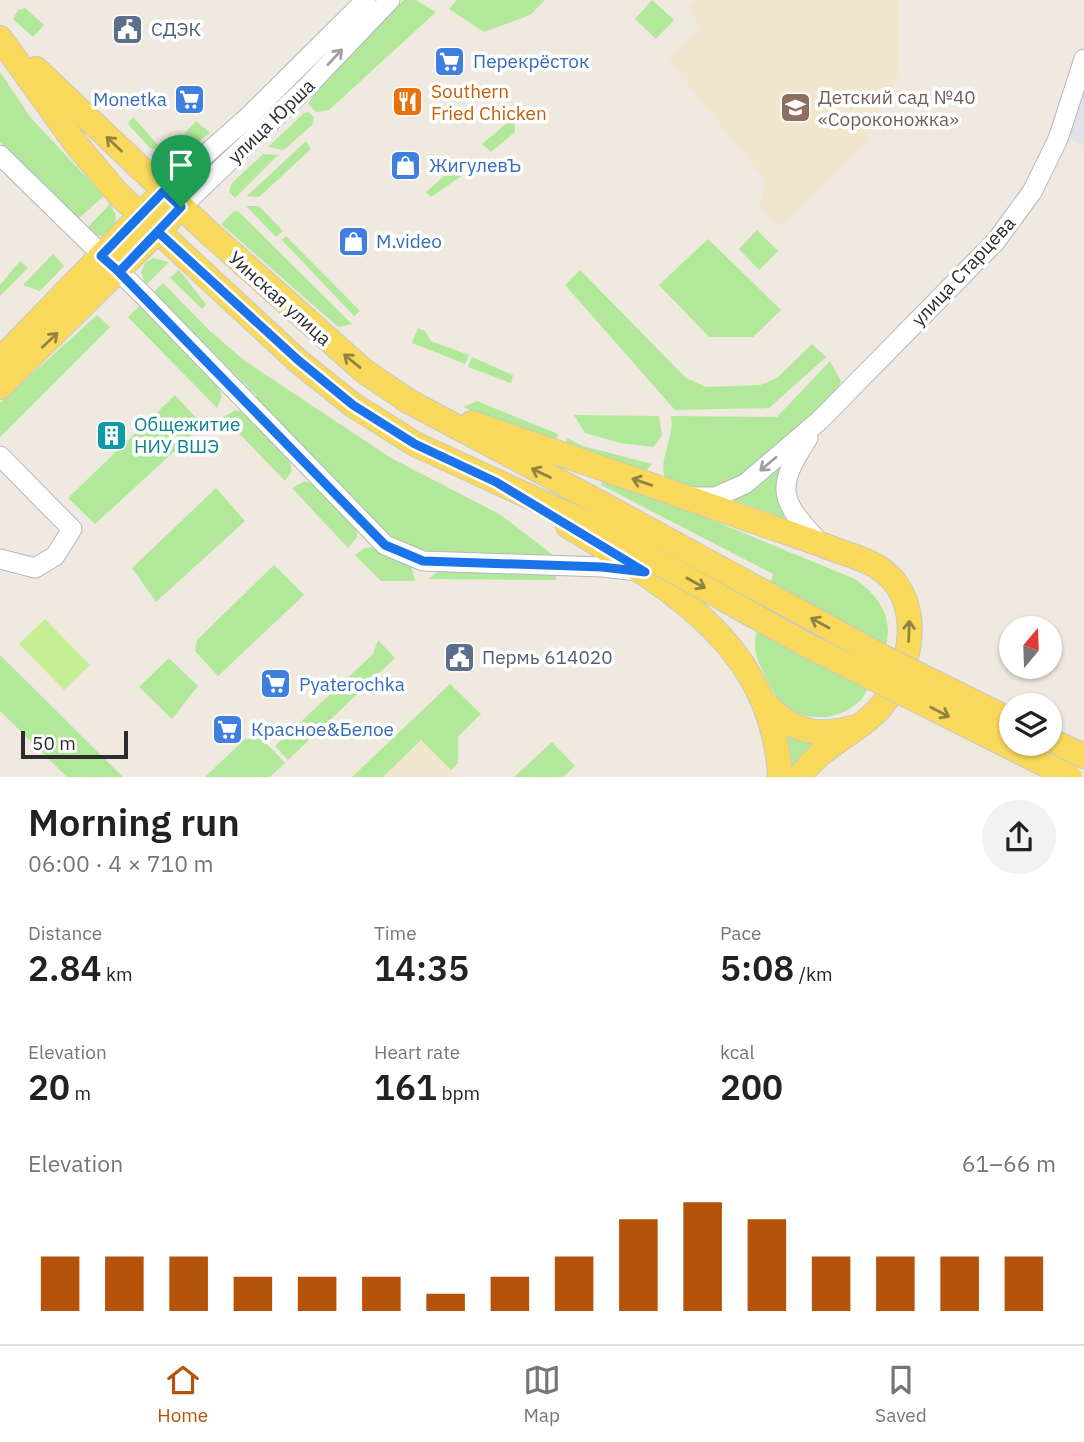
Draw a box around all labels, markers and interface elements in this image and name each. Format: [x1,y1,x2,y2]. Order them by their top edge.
public building icon: СДЭК [111,12,145,46]
place label: СДЭК [151,17,201,41]
supermarket icon: Перекрёсток [433,44,467,78]
one-way arrow [327,49,344,66]
place label: Перекрёсток [473,49,589,73]
street label: улица Юрша [222,74,320,168]
place label: Southern Fried Chicken [431,79,547,125]
supermarket icon: Monetka [173,82,207,116]
restaurant icon: Southern Fried Chicken [391,85,425,119]
place label: Детский сад №40 «Сороконожка» [818,85,976,131]
place label: Monetka [93,87,167,111]
school or university icon: Детский сад №40 «Сороконожка» [778,91,812,125]
pin [151,135,211,207]
one-way arrow [106,136,123,153]
icon: arrive [162,146,200,184]
shop icon: ЖигулевЪ [389,148,423,182]
place label: ЖигулевЪ [429,153,521,177]
street label: улица Старцева [906,211,1020,331]
shop icon: M.video [336,224,370,258]
place label: M.video [376,229,442,253]
street label: Уинская улица [224,246,336,350]
one-way arrow [41,332,58,349]
one-way arrow [343,353,361,369]
place label: Общежитие НИУ ВШЭ [134,412,240,458]
building icon: Общежитие НИУ ВШЭ [94,418,128,452]
one-way arrow [759,456,777,472]
one-way arrow [531,466,552,480]
one-way arrow [631,475,653,488]
one-way arrow [685,576,705,590]
one-way arrow [810,616,831,629]
north arrow [999,616,1062,679]
map controls [999,616,1062,756]
one-way arrow [903,620,916,643]
public building icon: Пермь 614020 [442,640,476,674]
place label: Пермь 614020 [482,645,613,669]
supermarket icon: Pyaterochka [259,667,293,701]
place label: Pyaterochka [299,672,405,696]
button: layers [999,693,1062,756]
one-way arrow [929,706,950,720]
supermarket icon: Красное&Белое [211,712,245,746]
place label: Красное&Белое [251,717,394,741]
scale bar [21,728,128,760]
text: 50 m [32,731,76,755]
text: Morning run [28,797,240,846]
button: share [982,800,1056,874]
text: 06:00 · 4 × 710 m [28,848,214,878]
text: Distance [28,921,102,945]
text: Time [374,921,417,945]
text: Pace [720,921,761,945]
text: 2.84 [28,945,101,991]
text: 14:35 [374,945,469,991]
text: 5:08 [720,945,794,991]
text: km [101,962,133,986]
text: /km [794,962,833,986]
text: Elevation [28,1040,107,1064]
text: Heart rate [374,1040,460,1064]
text: kcal [720,1040,755,1064]
text: 20 [28,1064,70,1110]
text: 161 [374,1064,437,1110]
text: 200 [720,1064,783,1110]
text: m [70,1081,91,1105]
text: bpm [437,1081,480,1105]
text: Elevation [28,1148,123,1178]
text: 61–66 m [962,1148,1056,1178]
tab: Home [157,1361,208,1427]
tab: Map [523,1361,561,1427]
tab: Saved [875,1361,927,1427]

